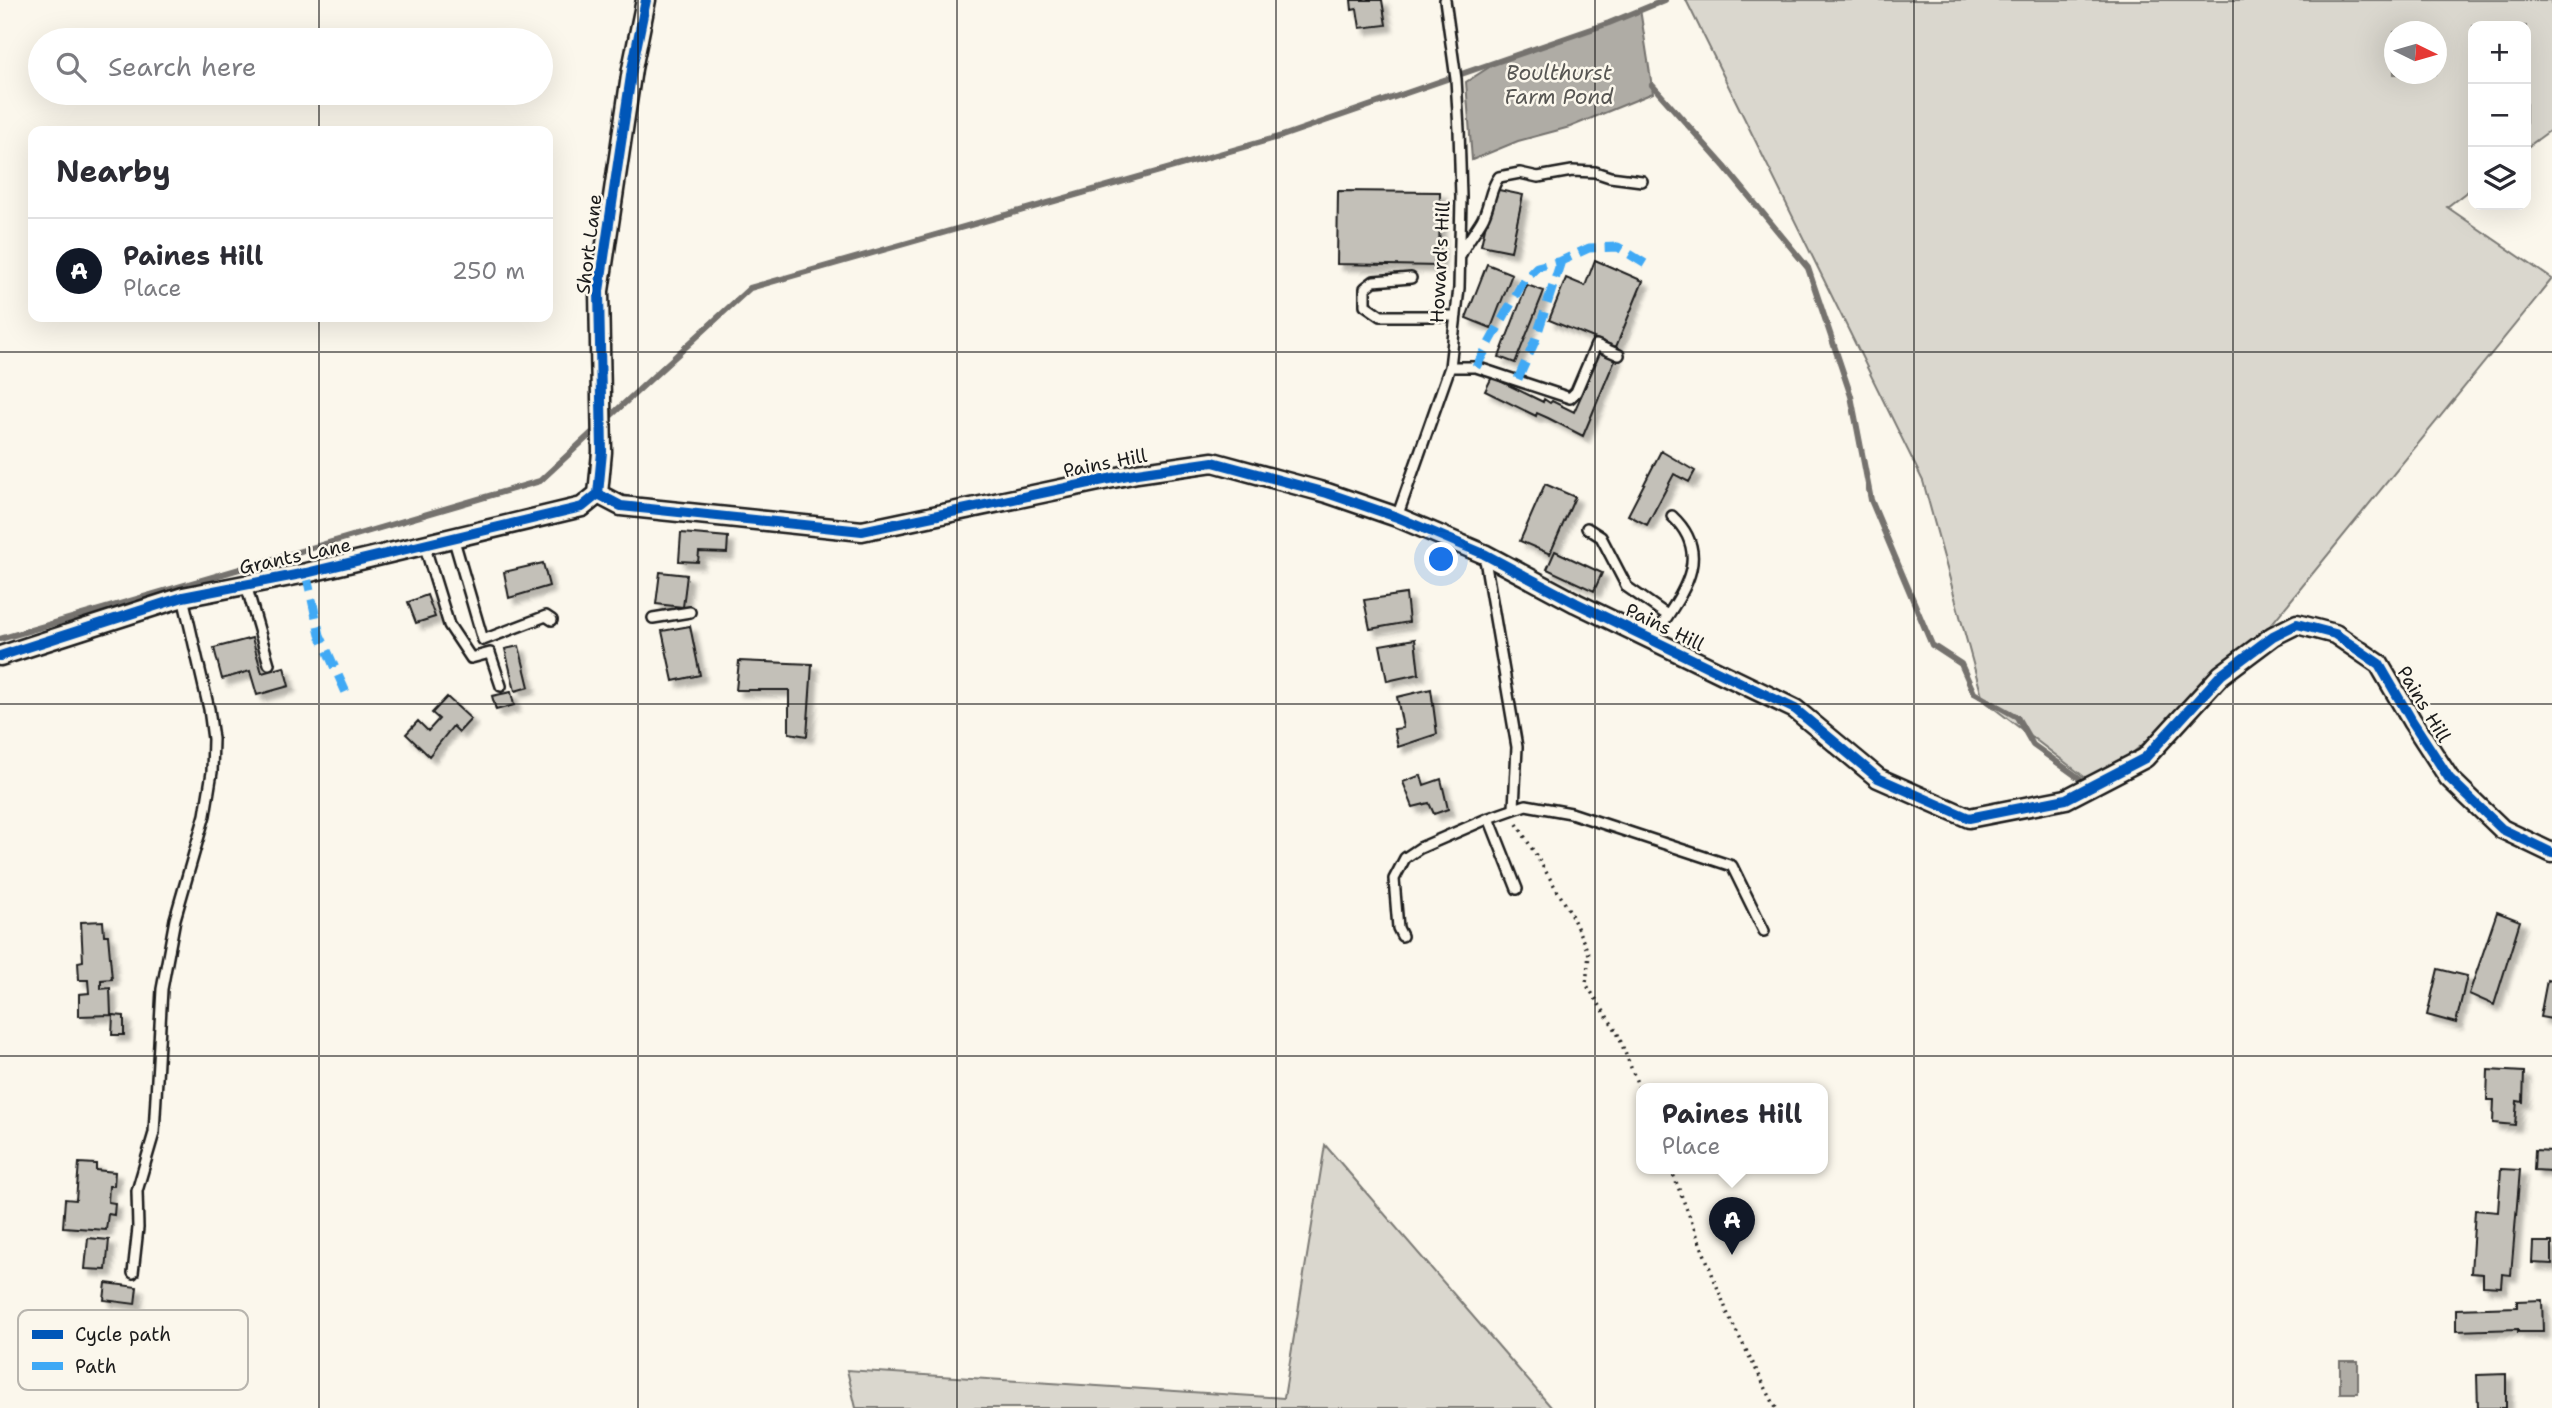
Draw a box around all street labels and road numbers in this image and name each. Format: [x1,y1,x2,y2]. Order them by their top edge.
street label: Short Lane [570,192,608,296]
street label: Howard's Hill [1424,200,1456,324]
street label: Pains Hill [1061,443,1149,483]
street label: Grants Lane [237,532,353,580]
street label: Pains Hill [1621,597,1709,657]
street label: Pains Hill [2391,661,2457,747]

